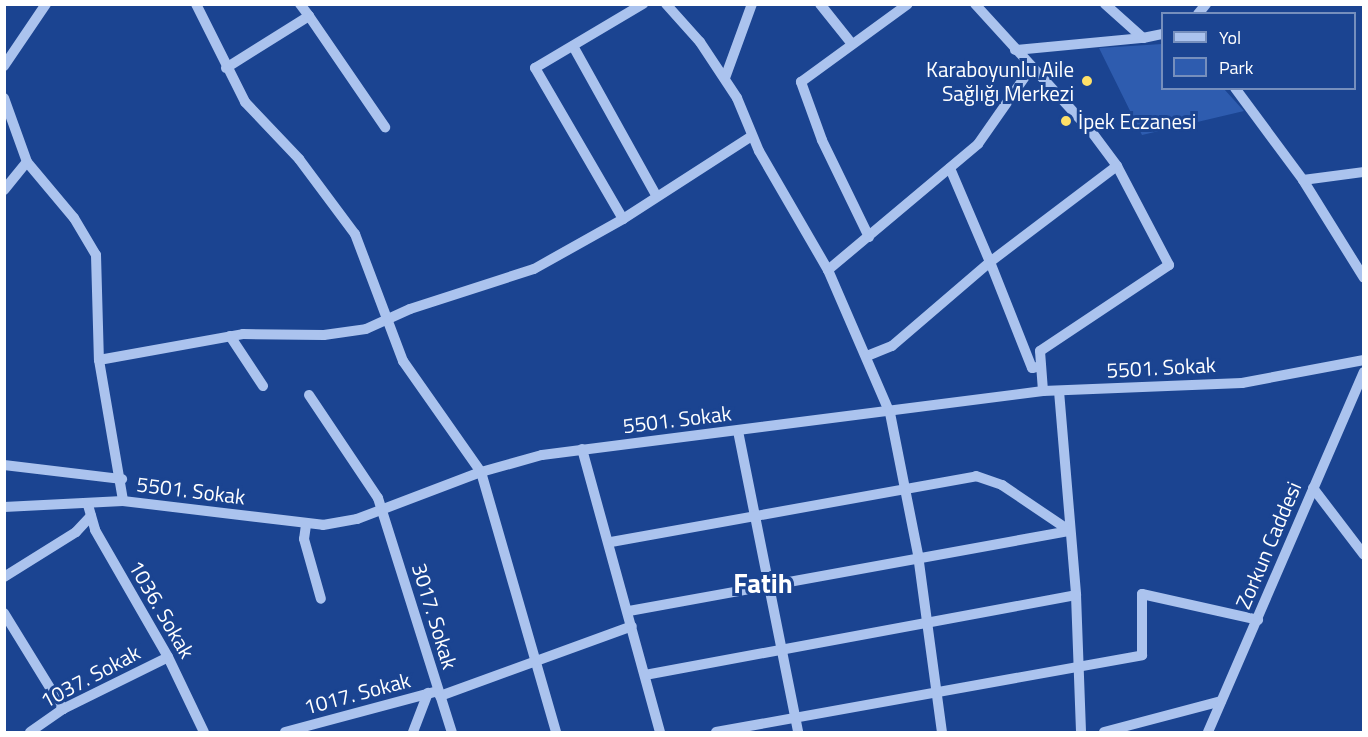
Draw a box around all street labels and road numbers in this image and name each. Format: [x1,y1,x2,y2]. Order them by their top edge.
street label: 5501. Sokak [1106,352,1216,382]
street label: 5501. Sokak [621,400,733,438]
street label: 5501. Sokak [135,471,247,509]
street label: Zorkun Caddesi [1230,478,1306,612]
street label: 1036. Sokak [124,555,200,663]
street label: 3017. Sokak [407,560,463,672]
street label: 1037. Sokak [36,639,144,713]
street label: 1017. Sokak [301,667,413,719]

